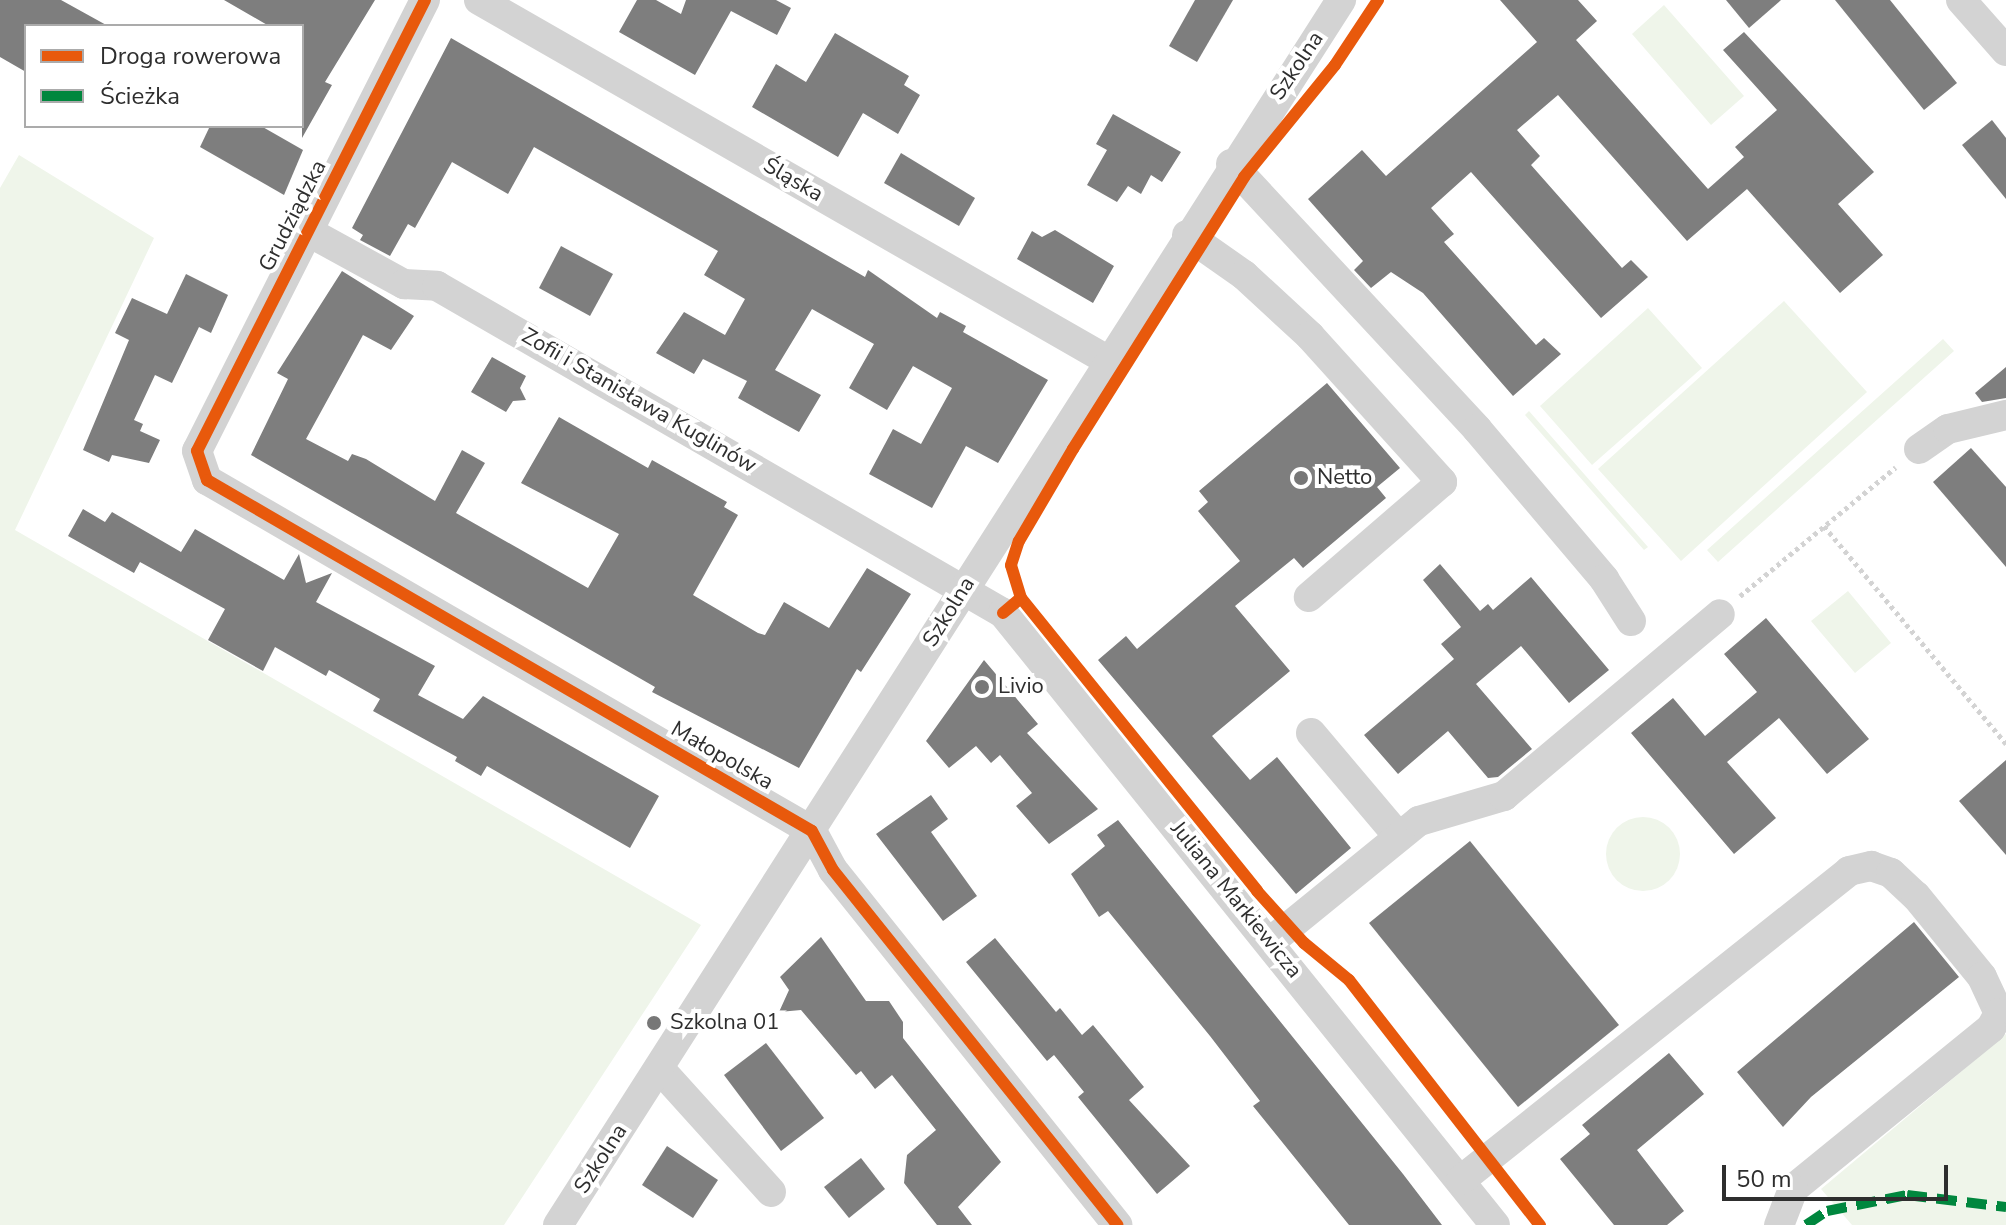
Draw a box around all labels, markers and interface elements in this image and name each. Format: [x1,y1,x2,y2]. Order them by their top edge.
legend [24,24,304,128]
street label: Szkolna [1264,27,1330,105]
text: Droga rowerowa [100,40,281,72]
text: Ścieżka [100,80,180,112]
street label: Śląska [758,152,828,208]
street label: Grudziądzka [254,156,332,276]
street label: Zofii i Stanisława Kuglinów [517,323,761,479]
place label: Netto [1317,465,1372,491]
marker: Netto [1292,469,1310,487]
street label: Szkolna [917,572,981,652]
place label: Livio [998,674,1044,700]
marker: Livio [973,678,991,696]
street label: Małopolska [666,716,778,796]
street label: Juliana Markiewicza [1165,816,1307,984]
place label: Szkolna 01 [670,1010,779,1036]
marker: Szkolna 01 [645,1014,663,1032]
street label: Szkolna [569,1119,633,1199]
scale bar [1726,1149,1952,1199]
text: 50 m [1736,1163,1792,1195]

